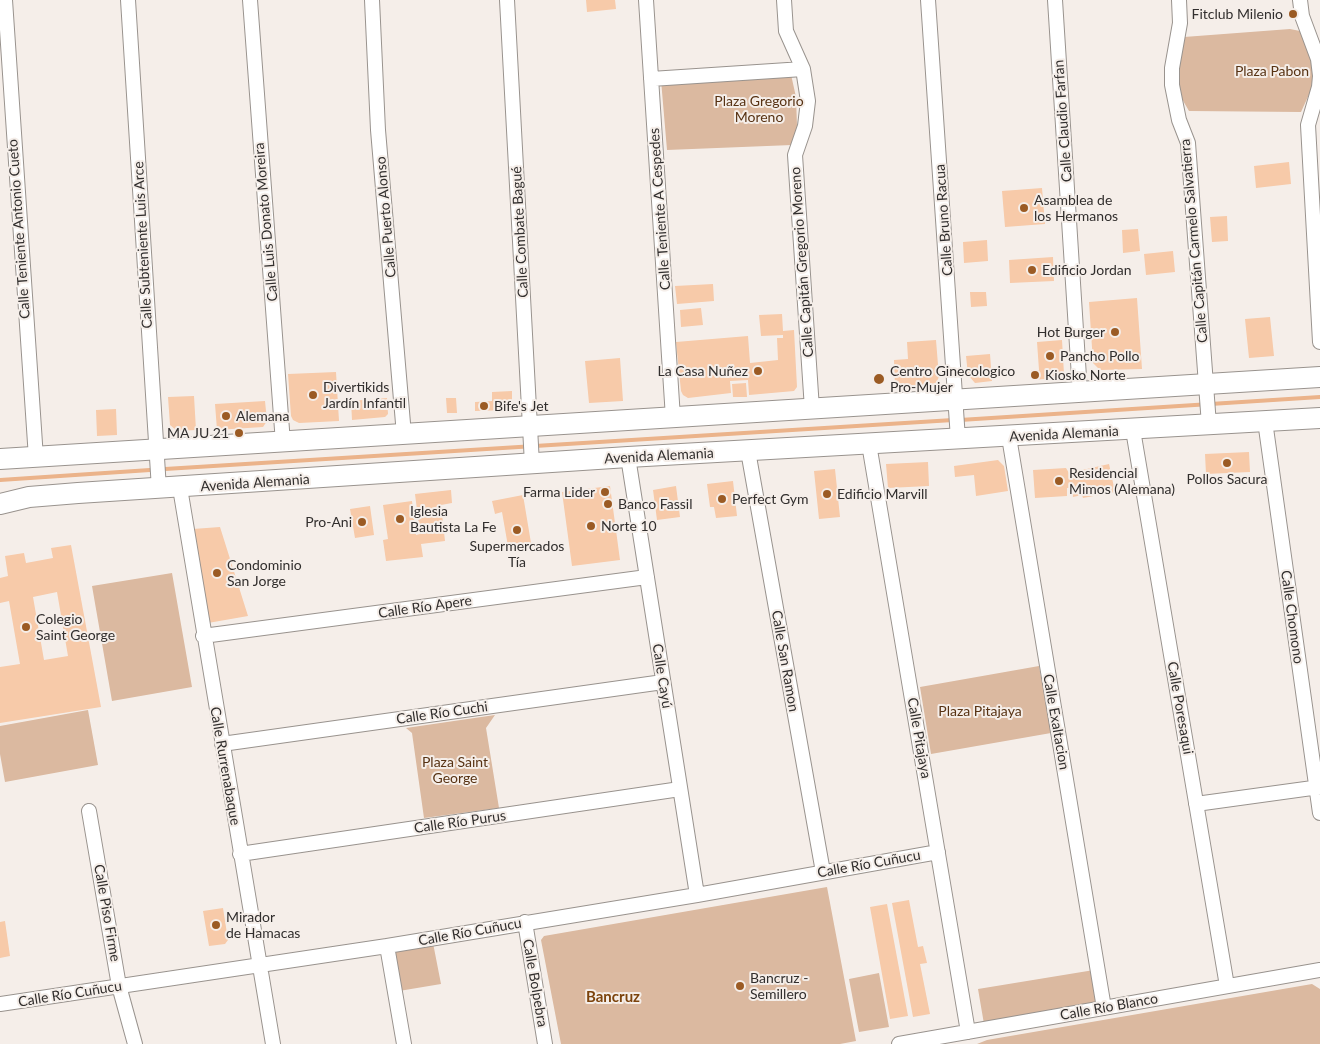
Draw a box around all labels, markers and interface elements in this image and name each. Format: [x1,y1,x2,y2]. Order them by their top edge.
place label: Fitclub Milenio [1191,6,1283,22]
marker: Fitclub Milenio [1287,8,1299,20]
street label: Calle Claudio Farfan [1050,59,1076,183]
park label: Plaza Pabon [1235,63,1309,79]
park label: Plaza Gregorio Moreno [714,93,804,125]
street label: Calle Teniente A Cespedes [646,127,674,291]
street label: Calle Capitán Carmelo Salvatierra [1177,138,1211,344]
street label: Calle Teniente Antonio Cueto [4,139,34,319]
street label: Calle Luis Donato Moreira [251,142,281,302]
street label: Calle Puerto Alonso [372,156,400,278]
street label: Calle Subteniente Luis Arce [130,161,156,329]
street label: Calle Bruno Racua [932,164,956,276]
street label: Calle Combate Bagué [508,166,532,298]
street label: Calle Capitán Gregorio Moreno [787,166,817,358]
place label: Asamblea de los Hermanos [1034,192,1118,224]
marker: Asamblea de los Hermanos [1018,202,1030,214]
place label: Edificio Jordan [1042,262,1132,278]
marker: Edificio Jordan [1026,264,1038,276]
place label: Hot Burger [1037,324,1105,340]
marker: Hot Burger [1109,326,1121,338]
place label: Pancho Pollo [1060,348,1139,364]
marker: Pancho Pollo [1044,350,1056,362]
place label: La Casa Nuñez [657,363,748,379]
place label: Centro Ginecologico Pro-Mujer [890,363,1015,396]
marker: La Casa Nuñez [752,365,764,377]
place label: Kiosko Norte [1045,367,1126,383]
marker: Kiosko Norte [1029,369,1041,381]
marker: Centro Ginecologico Pro-Mujer [872,372,886,386]
place label: Divertikids Jardín Infantil [323,379,406,412]
marker: Divertikids Jardín Infantil [307,389,319,401]
place label: Bife's Jet [494,398,548,414]
marker: Bife's Jet [478,400,490,412]
place label: Alemana [236,408,289,424]
marker: Alemana [220,410,232,422]
street label: Avenida Alemania [1009,423,1119,445]
place label: MA JU 21 [167,425,229,441]
marker: MA JU 21 [233,427,245,439]
street label: Avenida Alemania [604,445,714,467]
marker: Pollos Sacura [1221,457,1233,469]
place label: Residencial Mimos (Alemana) [1069,465,1175,498]
street label: Avenida Alemania [200,471,310,495]
place label: Pollos Sacura [1186,471,1268,487]
marker: Residencial Mimos (Alemana) [1053,475,1065,487]
place label: Farma Lider [523,484,595,500]
marker: Farma Lider [599,486,611,498]
place label: Edificio Marvill [837,486,928,502]
marker: Edificio Marvill [821,488,833,500]
place label: Perfect Gym [732,491,809,507]
marker: Perfect Gym [716,493,728,505]
place label: Banco Fassil [618,496,692,512]
marker: Banco Fassil [602,498,614,510]
place label: Iglesia Bautista La Fe [410,503,496,536]
marker: Iglesia Bautista La Fe [394,513,406,525]
place label: Pro-Ani [305,514,352,530]
marker: Pro-Ani [356,516,368,528]
place label: Norte 10 [601,518,657,534]
marker: Norte 10 [585,520,597,532]
marker: Supermercados Tía [511,524,523,536]
place label: Supermercados Tía [470,538,564,570]
place label: Condominio San Jorge [227,557,302,590]
marker: Condominio San Jorge [211,567,223,579]
street label: Calle Chomono [1277,569,1307,665]
street label: Calle Río Apere [377,592,473,622]
street label: Calle San Ramon [768,609,802,713]
place label: Colegio Saint George [36,611,115,644]
marker: Colegio Saint George [20,621,32,633]
street label: Calle Cayú [649,643,675,709]
street label: Calle Poresaqui [1164,660,1196,756]
street label: Calle Exaltacion [1039,673,1073,771]
street label: Calle Pitajaya [904,696,934,780]
street label: Calle Río Cuchi [395,698,489,728]
park label: Plaza Pitajaya [938,703,1022,719]
street label: Calle Rurrenabaque [206,705,244,827]
park label: Plaza Saint George [422,754,488,786]
street label: Calle Río Purus [413,807,507,837]
street label: Calle Río Cuñucu [816,847,922,881]
street label: Calle Piso Firme [90,863,124,963]
place label: Mirador de Hamacas [226,909,300,942]
street label: Calle Río Cuñucu [417,915,523,949]
marker: Mirador de Hamacas [210,919,222,931]
street label: Calle Bolpebra [519,938,551,1028]
place label: Bancruz - Semillero [750,970,808,1002]
street label: Calle Río Cuñucu [17,978,123,1010]
marker: Bancruz - Semillero [734,980,746,992]
district label: Bancruz [586,988,640,1006]
street label: Calle Río Blanco [1059,990,1159,1024]

